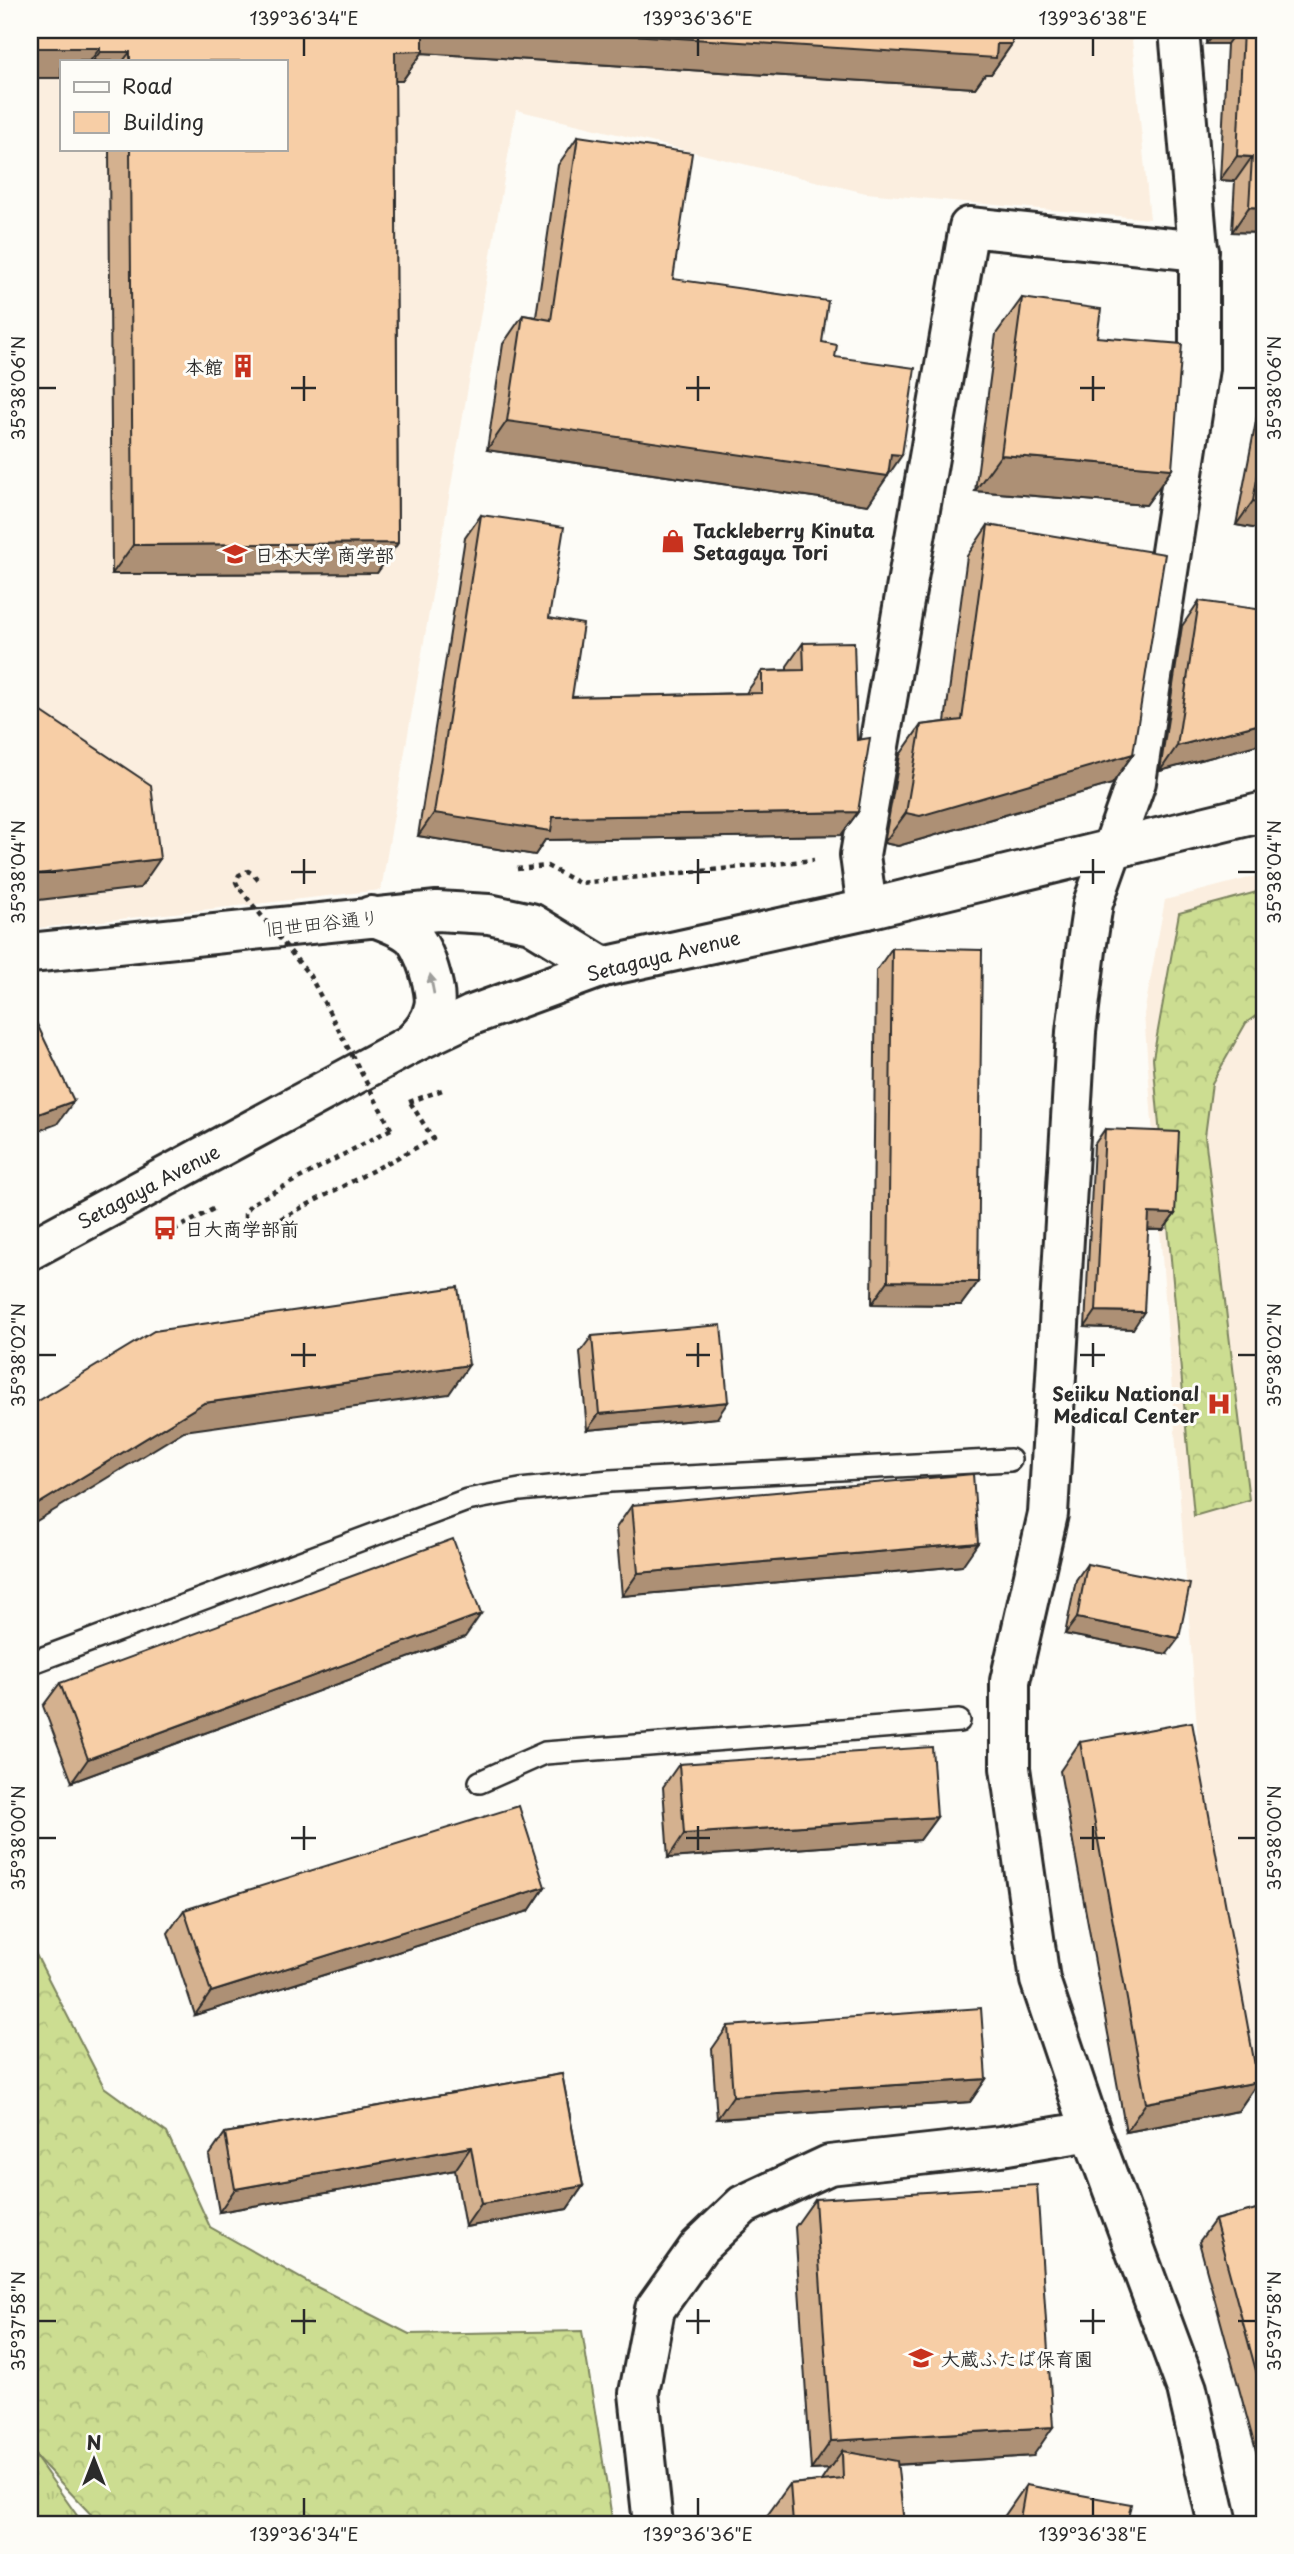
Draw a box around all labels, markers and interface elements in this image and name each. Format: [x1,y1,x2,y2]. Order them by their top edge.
text: 139°36'34"E [249,4,359,31]
text: 139°36'36"E [643,4,753,31]
text: 139°36'38"E [1039,4,1147,31]
legend [60,60,287,150]
text: Road [122,69,173,101]
text: Building [122,105,204,137]
text: 35°38'06"N [4,336,31,440]
text: 35°38'06"N [1260,336,1287,440]
place label: 本館 [185,352,223,380]
building icon: 本館 [229,352,257,380]
place label: Tackleberry Kinuta Setagaya Tori [693,516,875,566]
shop icon: Tackleberry Kinuta Setagaya Tori [659,527,687,555]
school or university icon: 日本大学 商学部 [221,540,249,568]
place label: 日本大学 商学部 [255,540,394,568]
text: 35°38'04"N [4,820,31,924]
text: 35°38'04"N [1260,820,1287,924]
street label: 旧世田谷通り [264,902,380,942]
street label: Setagaya Avenue [583,922,743,988]
one-way arrow [426,973,437,995]
street label: Setagaya Avenue [72,1137,224,1235]
bus stop icon: 日大商学部前 [151,1214,179,1242]
place label: 日大商学部前 [185,1214,299,1242]
text: 35°38'02"N [4,1303,31,1407]
text: 35°38'02"N [1260,1303,1287,1407]
place label: Seiiku National Medical Center [1052,1379,1199,1429]
hospital icon: Seiiku National Medical Center [1205,1390,1233,1418]
text: 35°38'00"N [4,1785,31,1891]
text: 35°38'00"N [1260,1785,1287,1891]
text: 35°37'58"N [4,2271,31,2371]
text: 35°37'58"N [1260,2271,1287,2371]
school or university icon: 大蔵ふたば保育園 [907,2344,935,2372]
place label: 大蔵ふたば保育園 [941,2344,1093,2372]
north arrow [60,2424,130,2494]
text: N [86,2428,102,2456]
text: 139°36'34"E [249,2520,359,2547]
text: 139°36'36"E [643,2520,753,2547]
text: 139°36'38"E [1039,2520,1147,2547]

